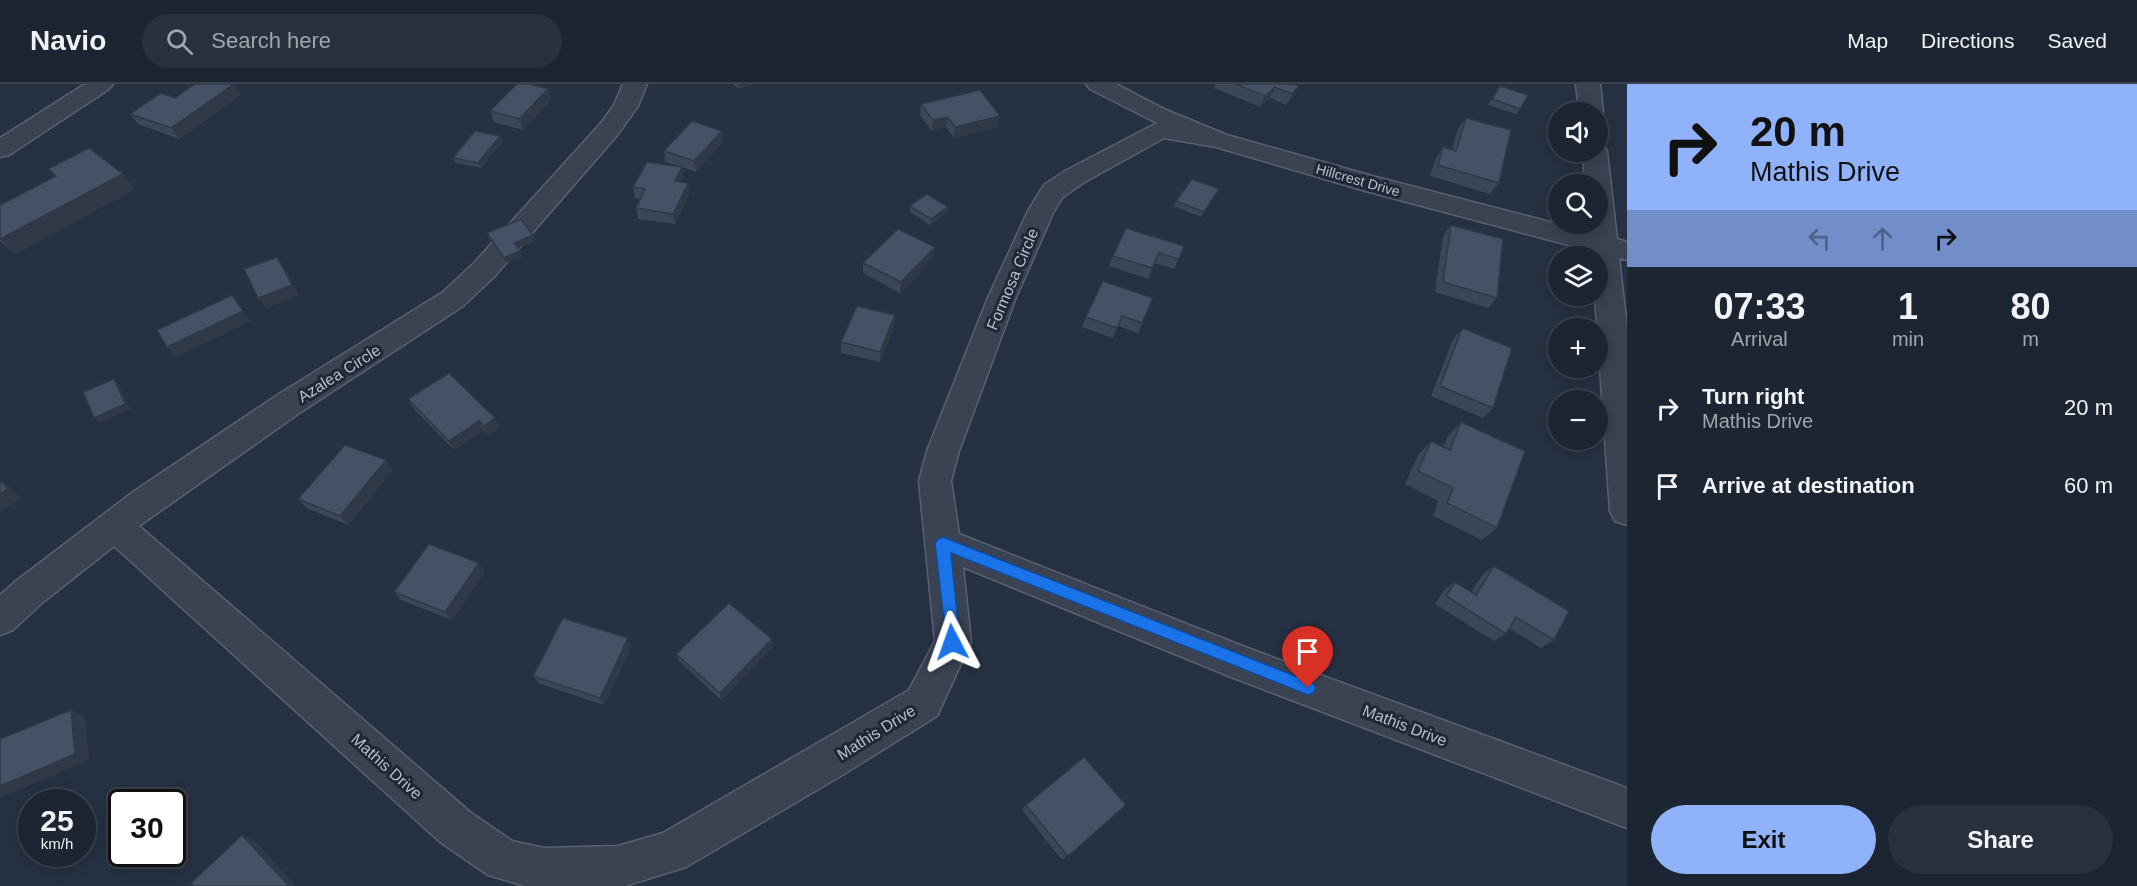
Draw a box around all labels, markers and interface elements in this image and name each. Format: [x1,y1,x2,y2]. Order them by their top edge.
search box [142,14,562,68]
text: Navio [30,25,106,56]
icon: search [163,25,196,58]
text: Search here [211,28,331,53]
text: Map [1847,29,1888,52]
text: Directions [1921,29,2014,52]
text: Saved [2047,29,2107,52]
map controls [1548,102,1608,450]
button: sound [1548,102,1608,162]
icon: right [1651,108,1729,186]
text: 20 m [1750,108,1846,155]
text: Mathis Drive [1750,157,1900,187]
street label: Hillcrest Drive [1314,160,1402,200]
button: search [1548,174,1608,234]
icon: left [1803,222,1836,255]
icon: ahead [1866,222,1899,255]
icon: right [1929,222,1962,255]
street label: Formosa Circle [983,226,1042,332]
button: layers [1548,246,1608,306]
text: 07:33 [1713,286,1805,327]
text: 1 [1898,286,1918,327]
text: 80 [2011,286,2051,327]
button: + [1548,318,1608,378]
text: Arrival [1731,328,1788,350]
text: min [1892,328,1924,350]
text: m [2022,328,2039,350]
street label: Azalea Circle [295,341,384,406]
text: Turn right [1702,384,1804,409]
button: − [1548,390,1608,450]
icon: right [1651,392,1684,425]
text: 20 m [2064,395,2113,420]
text: Mathis Drive [1702,410,1813,432]
icon: arrive [1651,470,1684,503]
text: Arrive at destination [1702,473,1915,498]
text: 60 m [2064,473,2113,498]
position arrow [920,610,984,674]
pin [1282,626,1333,688]
icon: arrive [1291,635,1324,668]
street label: Mathis Drive [834,702,919,763]
street label: Mathis Drive [1360,702,1449,749]
street label: Mathis Drive [348,730,425,803]
speed limit sign: 30 [108,789,186,867]
text: 25 [40,804,74,837]
button: Exit [1651,805,1876,874]
button: Share [1888,805,2113,874]
text: km/h [41,835,73,852]

